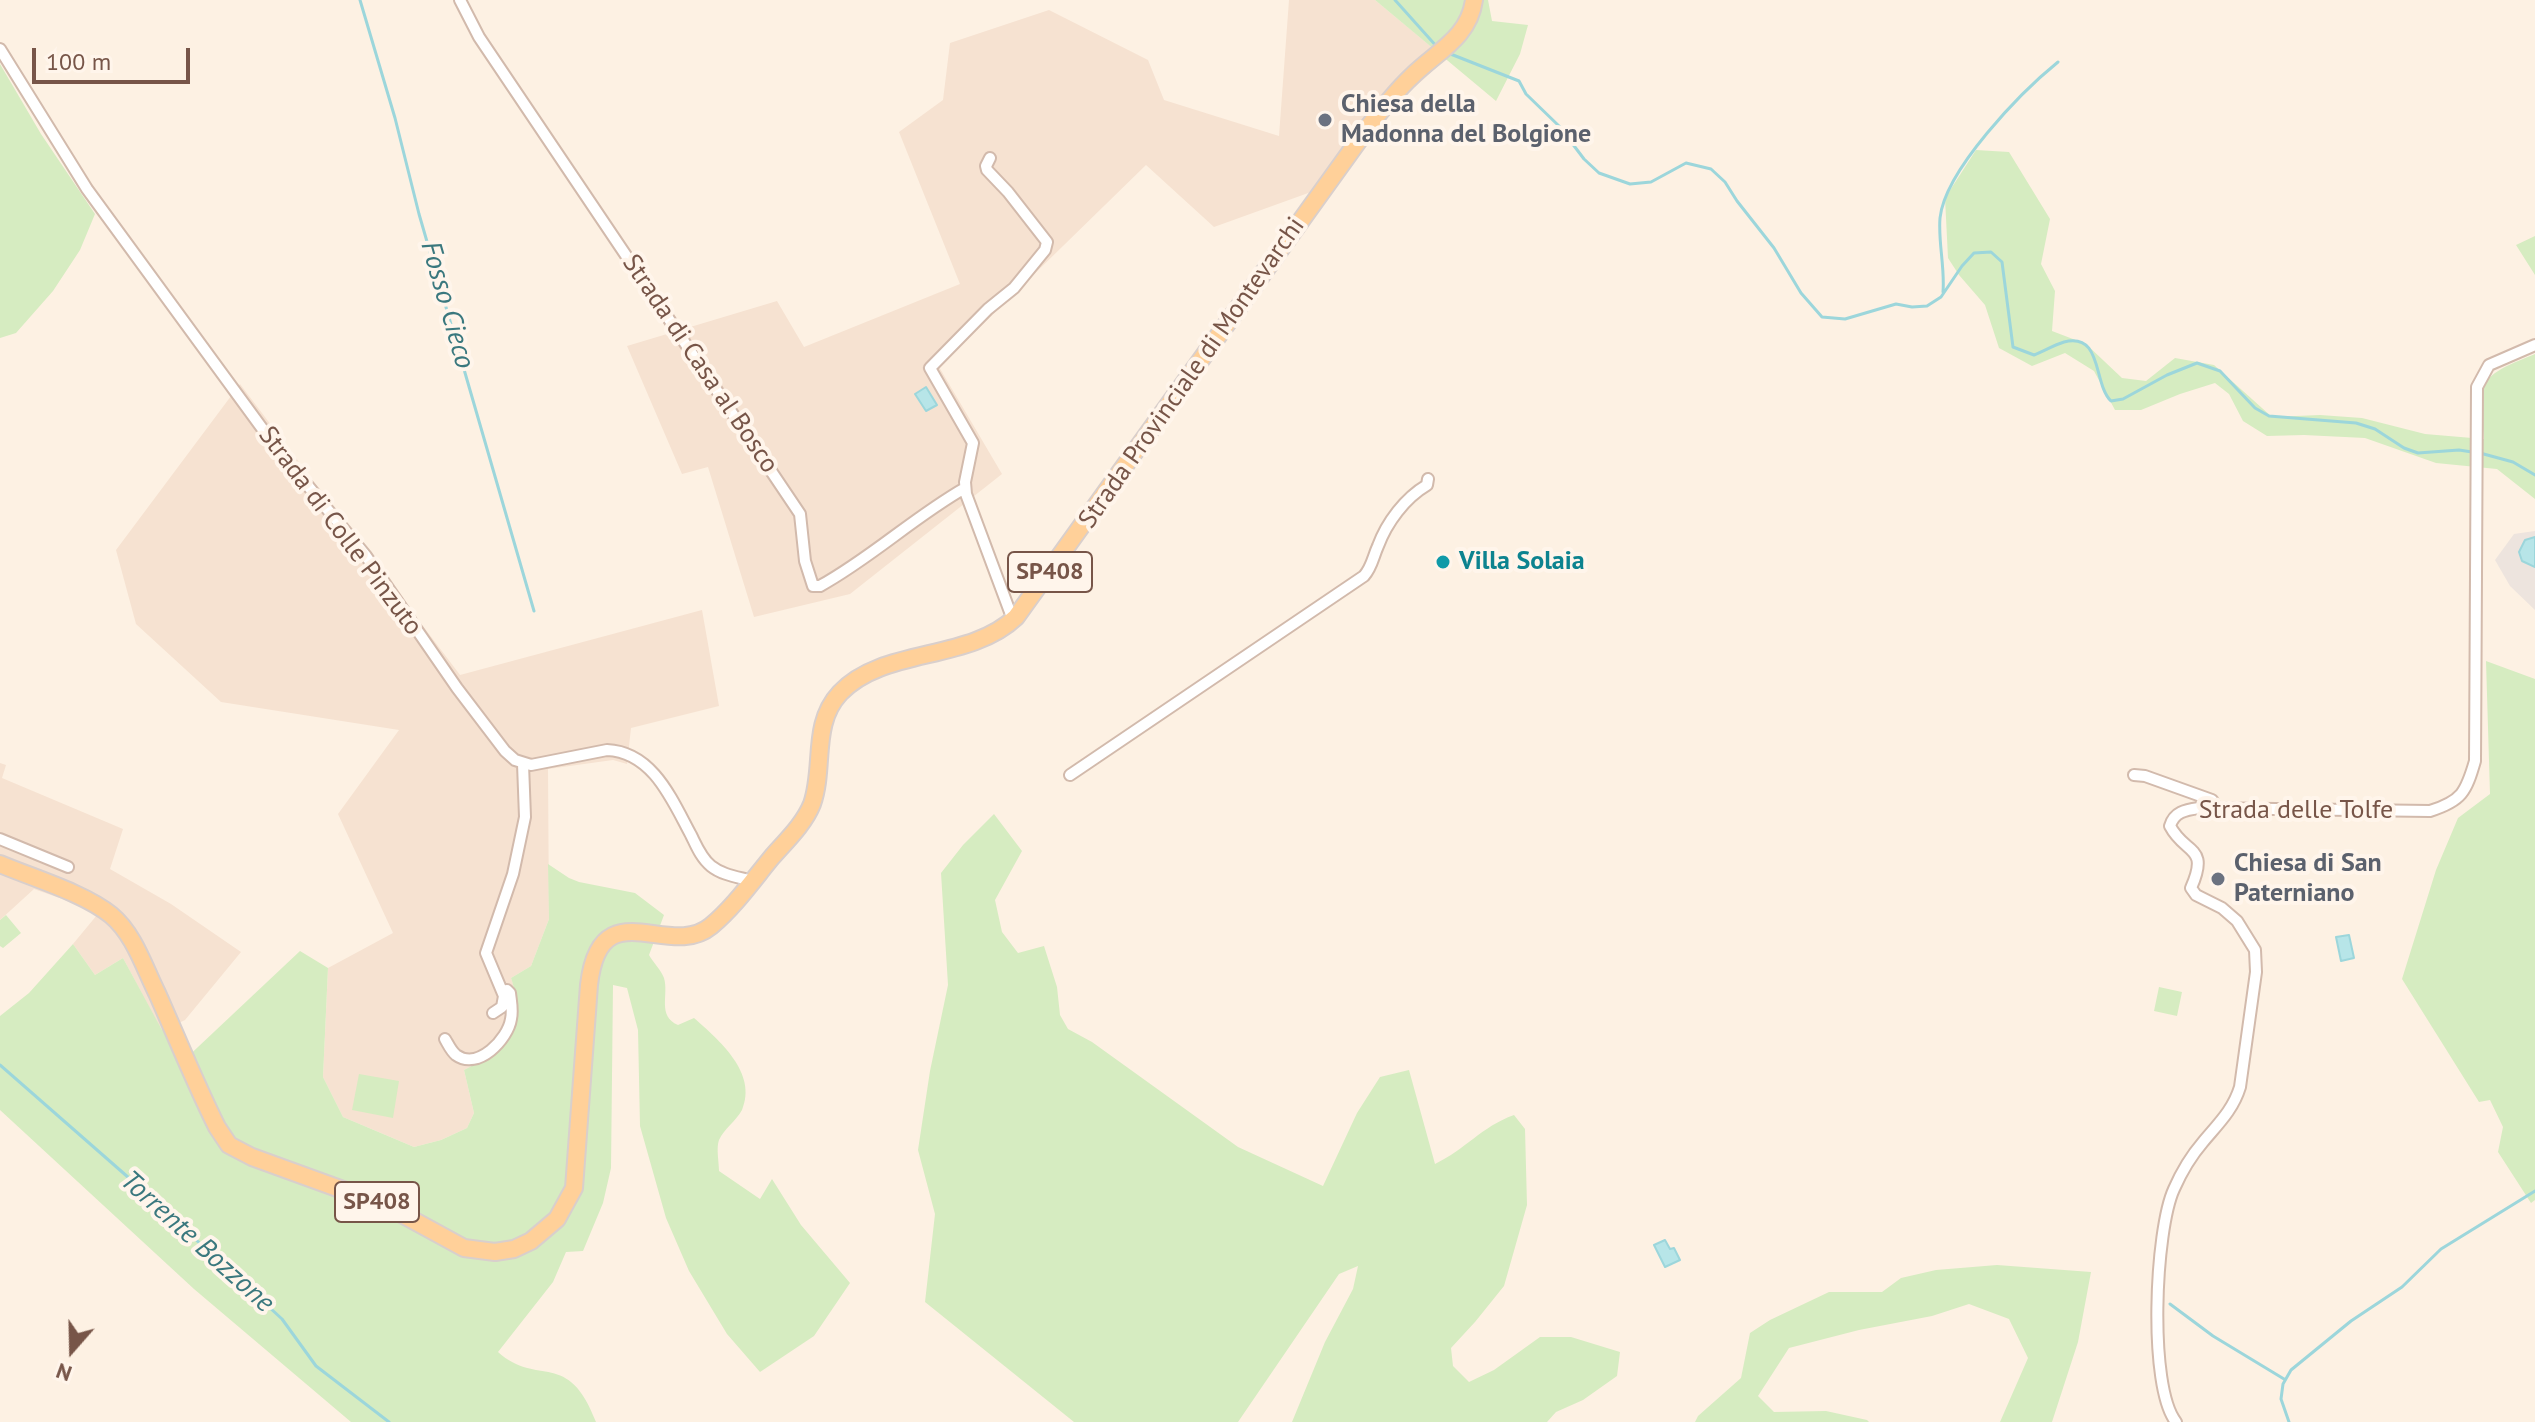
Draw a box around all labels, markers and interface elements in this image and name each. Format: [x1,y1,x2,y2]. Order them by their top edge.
scale bar [36,32,194,82]
text: 100 m [46,46,111,77]
place label: Chiesa della Madonna del Bolgione [1341,89,1591,150]
marker: Chiesa della Madonna del Bolgione [1316,111,1334,129]
street label: Strada Provinciale di Montevarchi [1072,212,1312,534]
water label: Fosso Cieco [413,237,481,373]
street label: Strada di Casa al Bosco [615,249,785,479]
street label: Strada di Colle Pinzuto [251,421,429,641]
place label: Villa Solaia [1459,546,1585,578]
road number: SP408 [1008,552,1092,592]
marker: Villa Solaia [1434,553,1452,571]
street label: Strada delle Tolfe [2199,795,2393,827]
place label: Chiesa di San Paterniano [2234,848,2382,910]
marker: Chiesa di San Paterniano [2209,870,2227,888]
water label: Torrente Bozzone [113,1164,281,1320]
road number: SP408 [335,1182,419,1222]
north arrow [32,1310,112,1390]
text: N [52,1357,75,1388]

